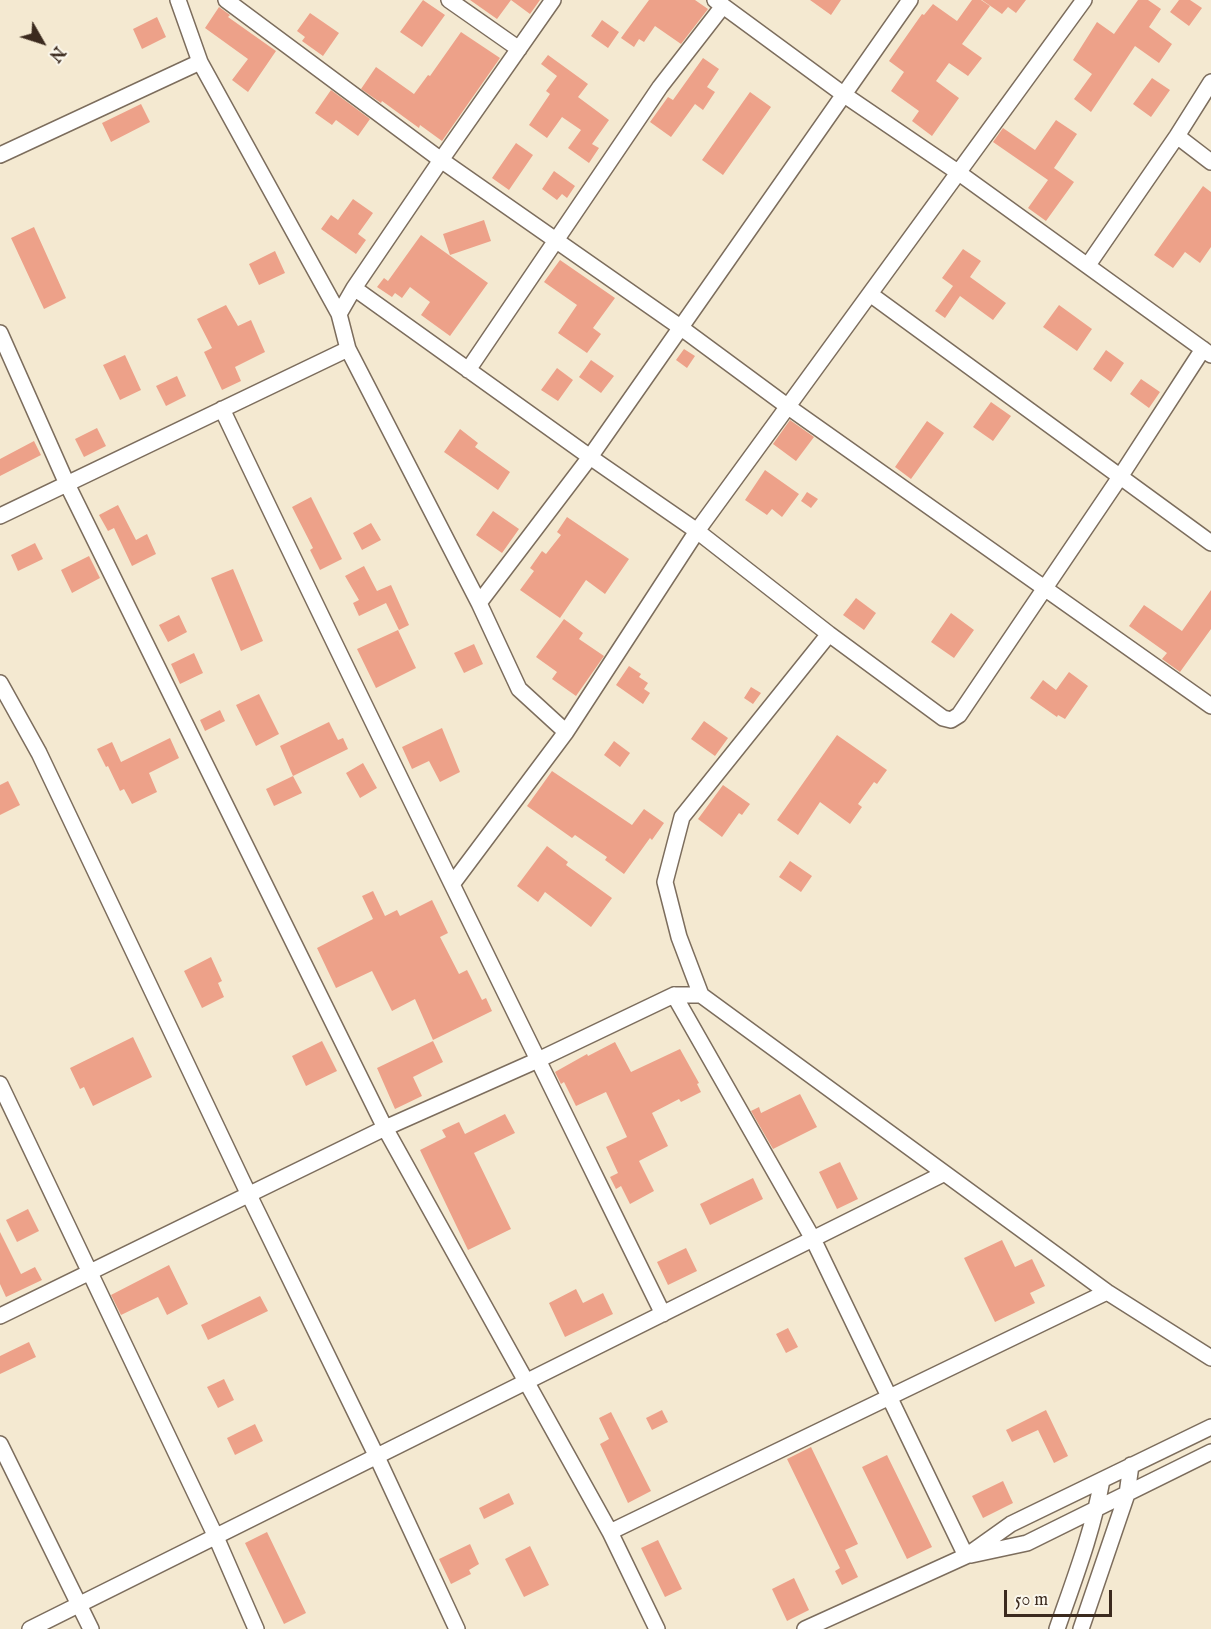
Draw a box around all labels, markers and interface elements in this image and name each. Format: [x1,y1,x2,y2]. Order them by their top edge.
north arrow [12,12,72,72]
text: N [44,42,68,65]
scale bar [1007,1578,1115,1616]
text: 50 m [1015,1589,1048,1612]

